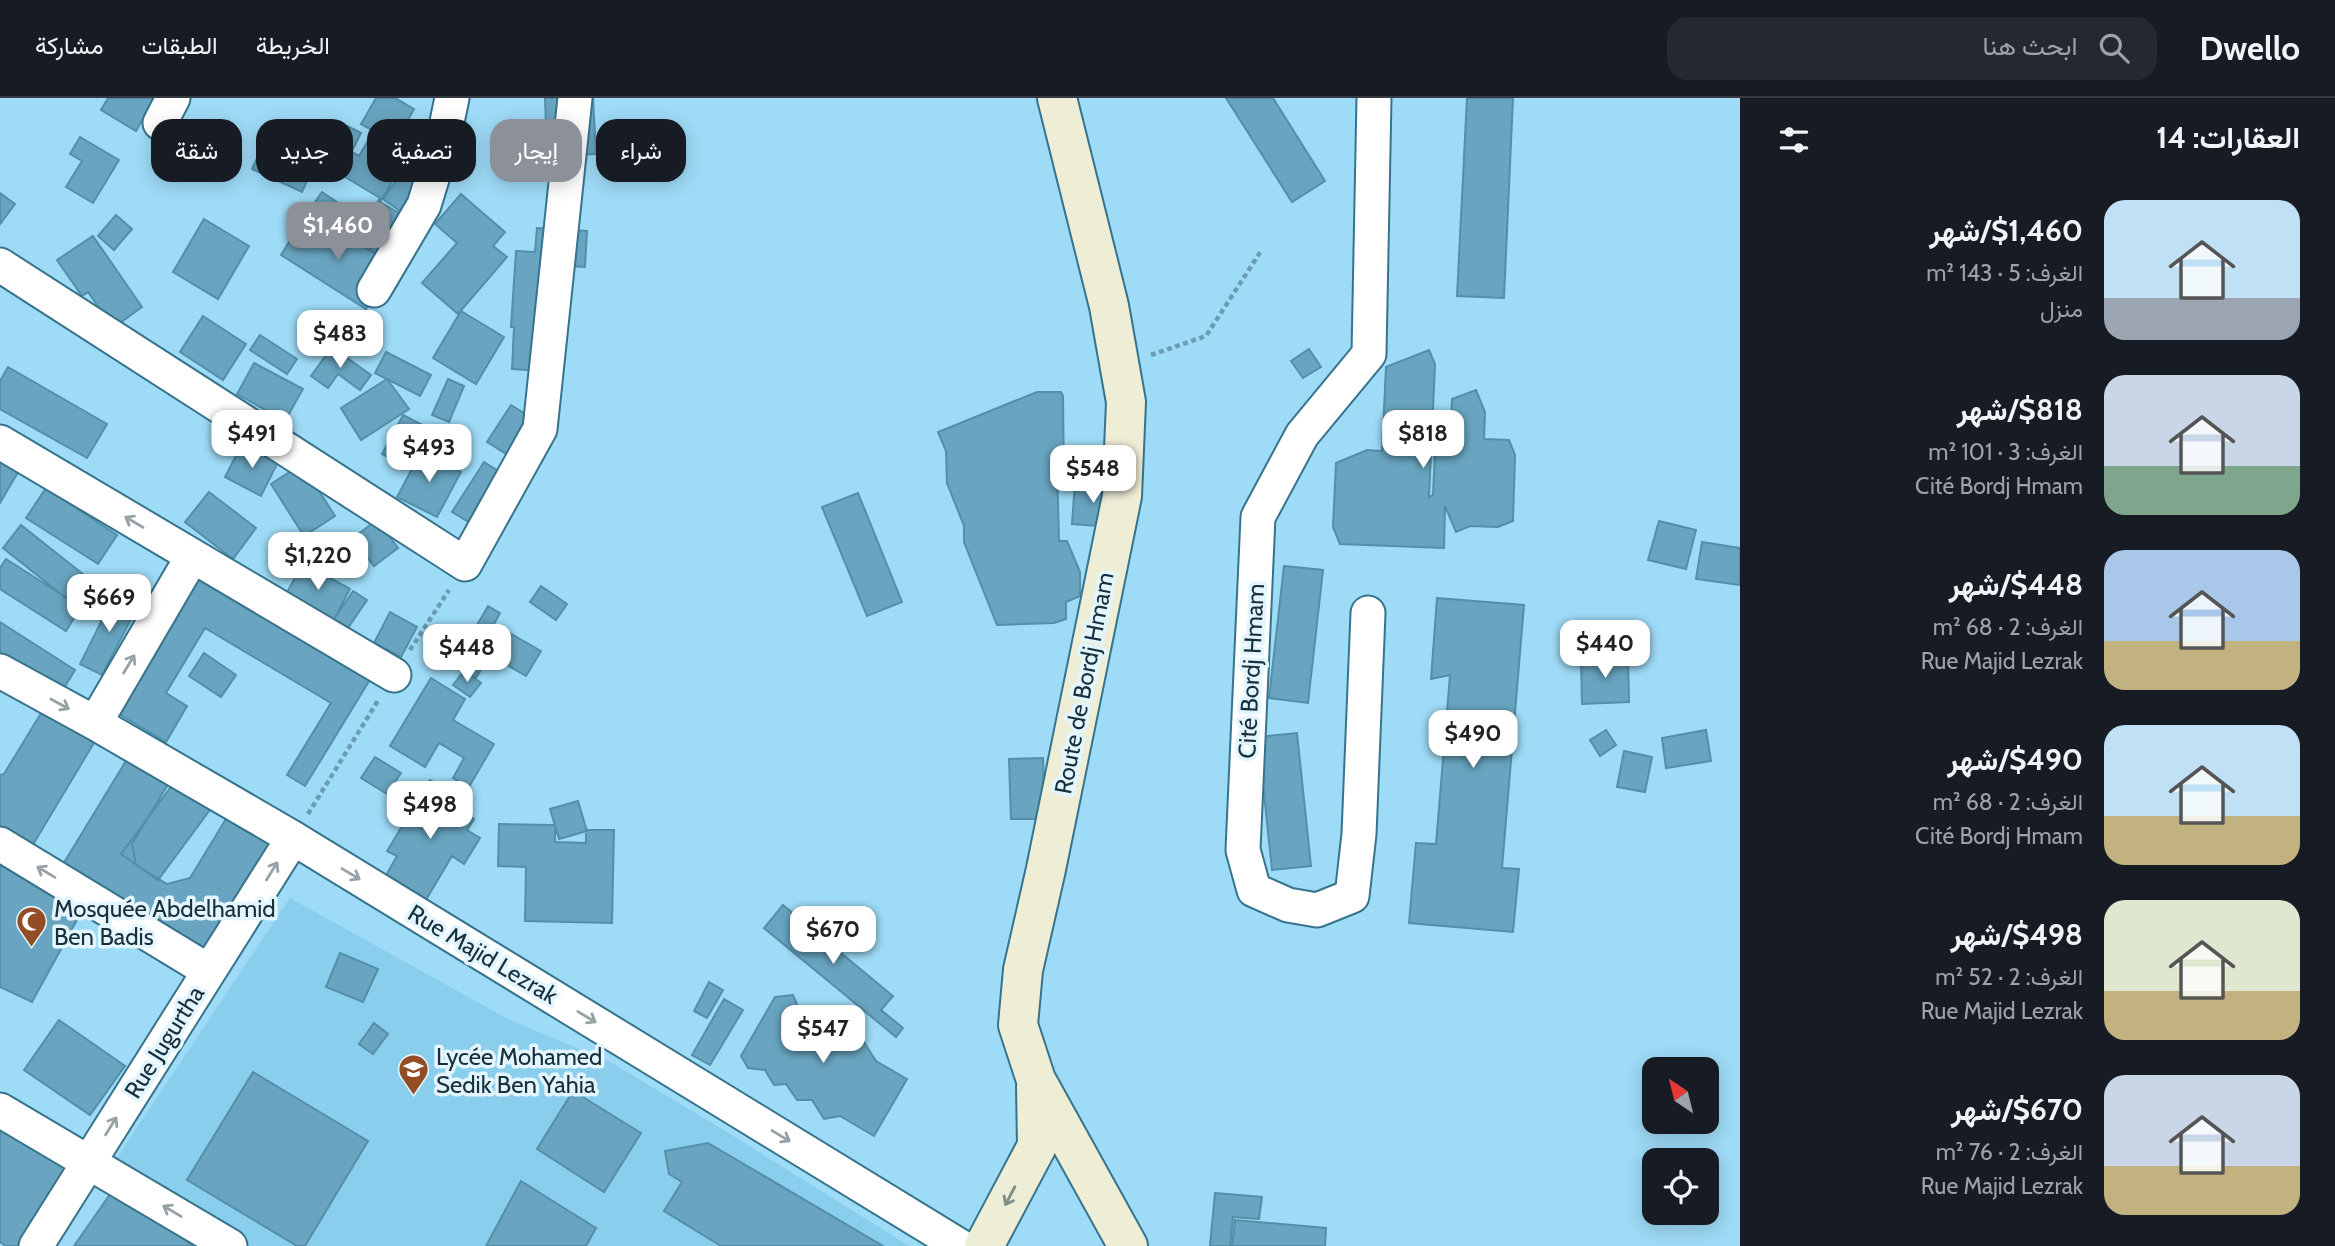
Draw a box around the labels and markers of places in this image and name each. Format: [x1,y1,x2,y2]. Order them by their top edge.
pin: $1,460 [281,202,395,262]
pin: $483 [299,310,381,370]
pin: $491 [211,410,293,470]
pin: $818 [1382,410,1464,470]
pin: $493 [388,424,470,484]
pin: $548 [1052,446,1134,505]
pin: $1,220 [261,532,375,592]
pin: $669 [68,574,150,634]
pin: $440 [1564,620,1646,680]
pin: $448 [426,624,508,684]
pin: $490 [1432,710,1514,770]
pin: $498 [389,782,471,841]
place label: Mosquée Abdelhamid Ben Badis [54,894,276,951]
mosque icon: Mosquée Abdelhamid Ben Badis [14,905,48,949]
pin: $670 [792,906,874,966]
pin: $547 [782,1006,864,1065]
place label: Lycée Mohamed Sedik Ben Yahia [436,1042,602,1099]
school or university icon: Lycée Mohamed Sedik Ben Yahia [396,1053,430,1097]

